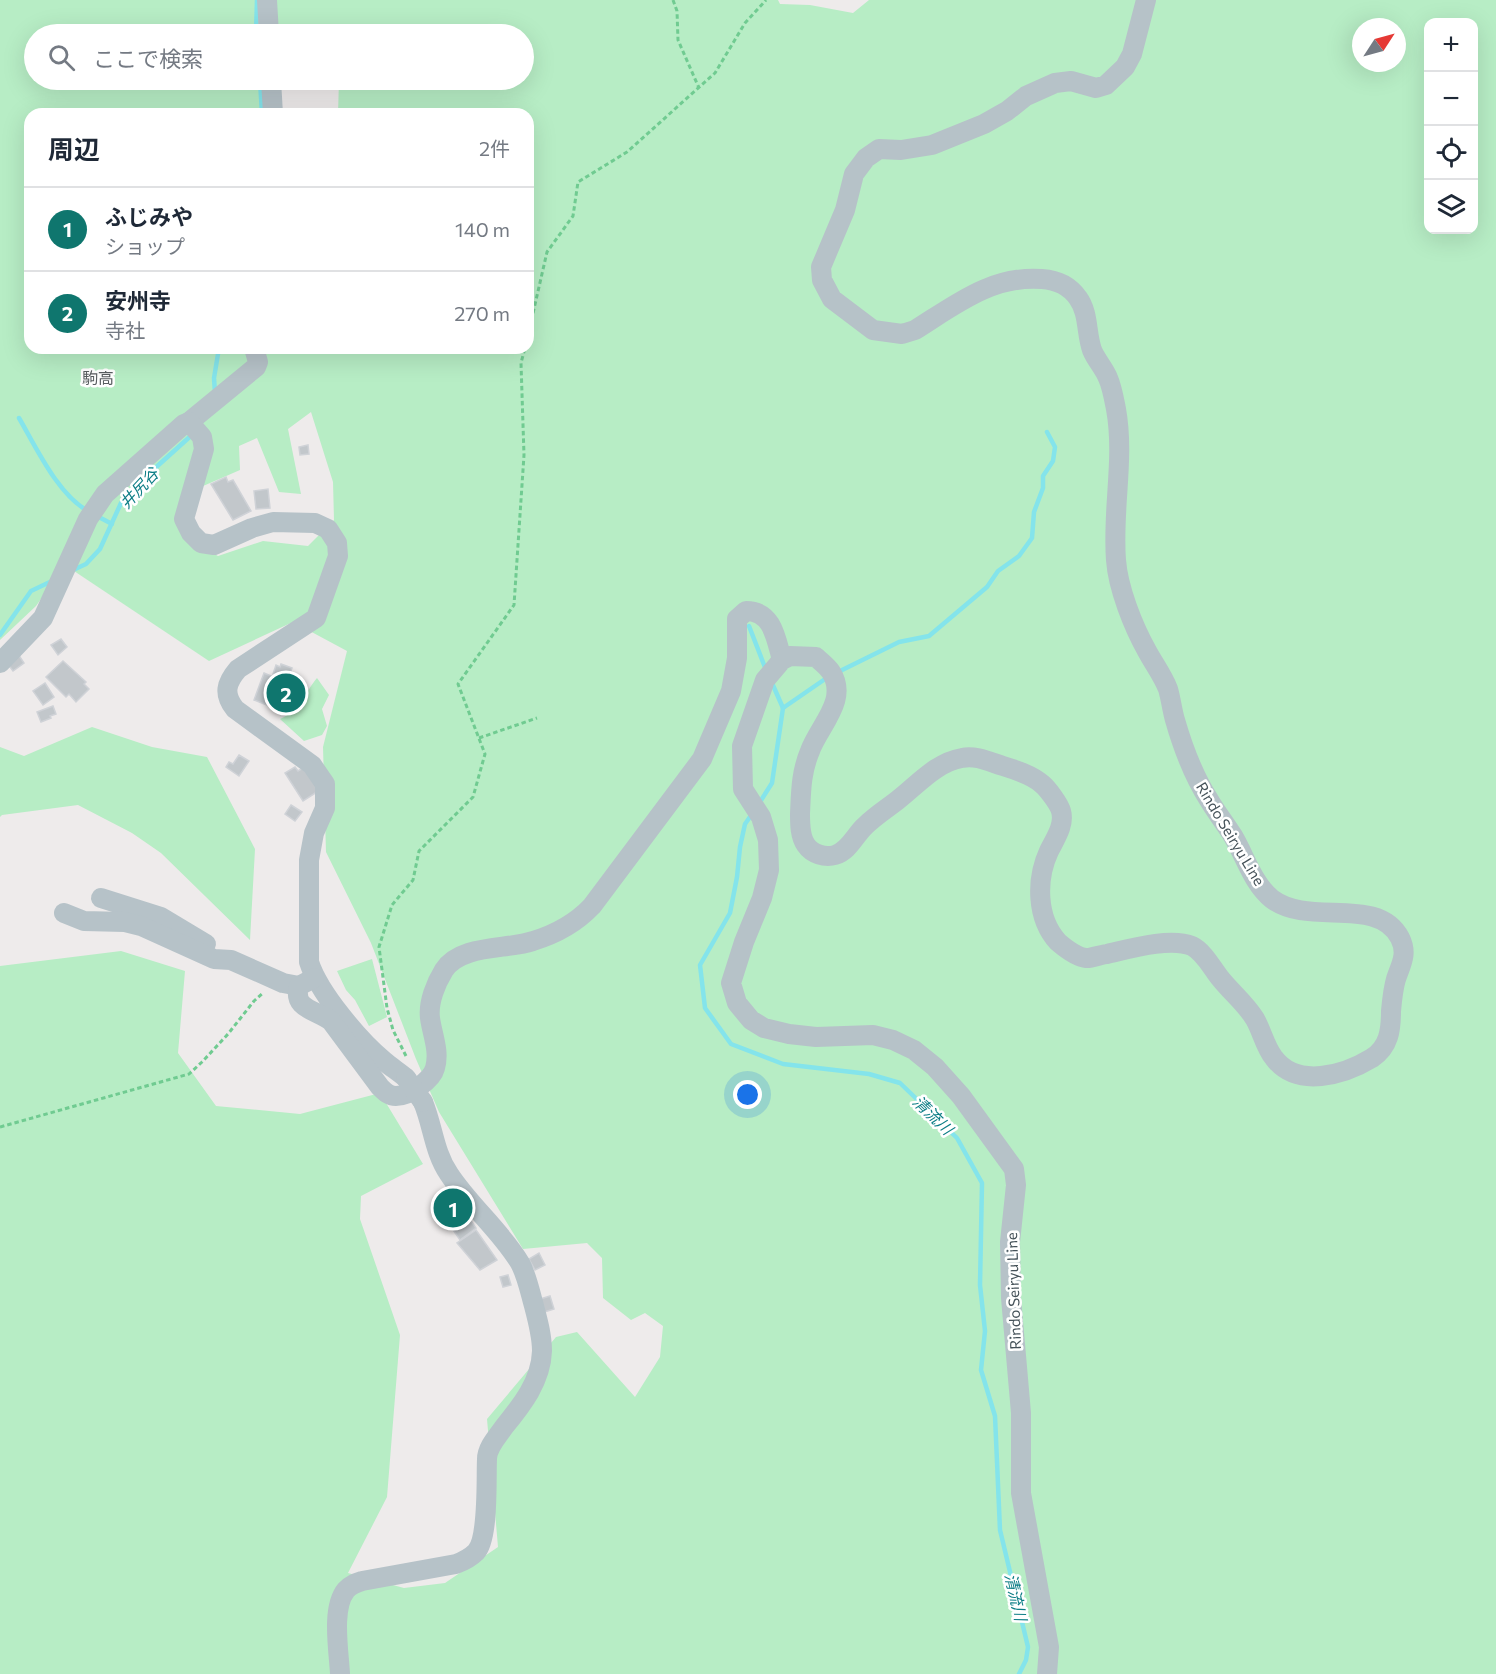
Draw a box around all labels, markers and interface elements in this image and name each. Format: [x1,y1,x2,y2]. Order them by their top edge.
north arrow [1352,18,1406,72]
map controls [1424,18,1478,234]
button: + [1424,18,1478,72]
search box [24,24,534,90]
icon: search [45,41,78,74]
text: ここで検索 [93,45,203,72]
button: − [1424,72,1478,126]
button: locate [1424,126,1478,180]
text: 周辺 [48,133,100,164]
text: 2件 [479,136,510,160]
button: layers [1424,180,1478,234]
text: ふじみや [105,203,193,230]
text: 1 [63,217,72,241]
text: 140 m [455,217,510,241]
text: ショップ [105,234,185,258]
text: 安州寺 [105,287,171,314]
text: 2 [62,301,73,325]
text: 270 m [454,301,510,325]
text: 寺社 [105,318,145,342]
district label: 駒高 [82,368,114,387]
water label: 井尻谷 [115,462,163,512]
pin: 2 [266,670,306,716]
street label: Rindo Seiryu Line [1193,778,1269,889]
your location [733,1080,762,1109]
water label: 清流川 [909,1091,959,1140]
pin: 1 [434,1186,472,1230]
street label: Rindo Seiryu Line [1002,1232,1024,1350]
water label: 清流川 [1002,1571,1032,1624]

